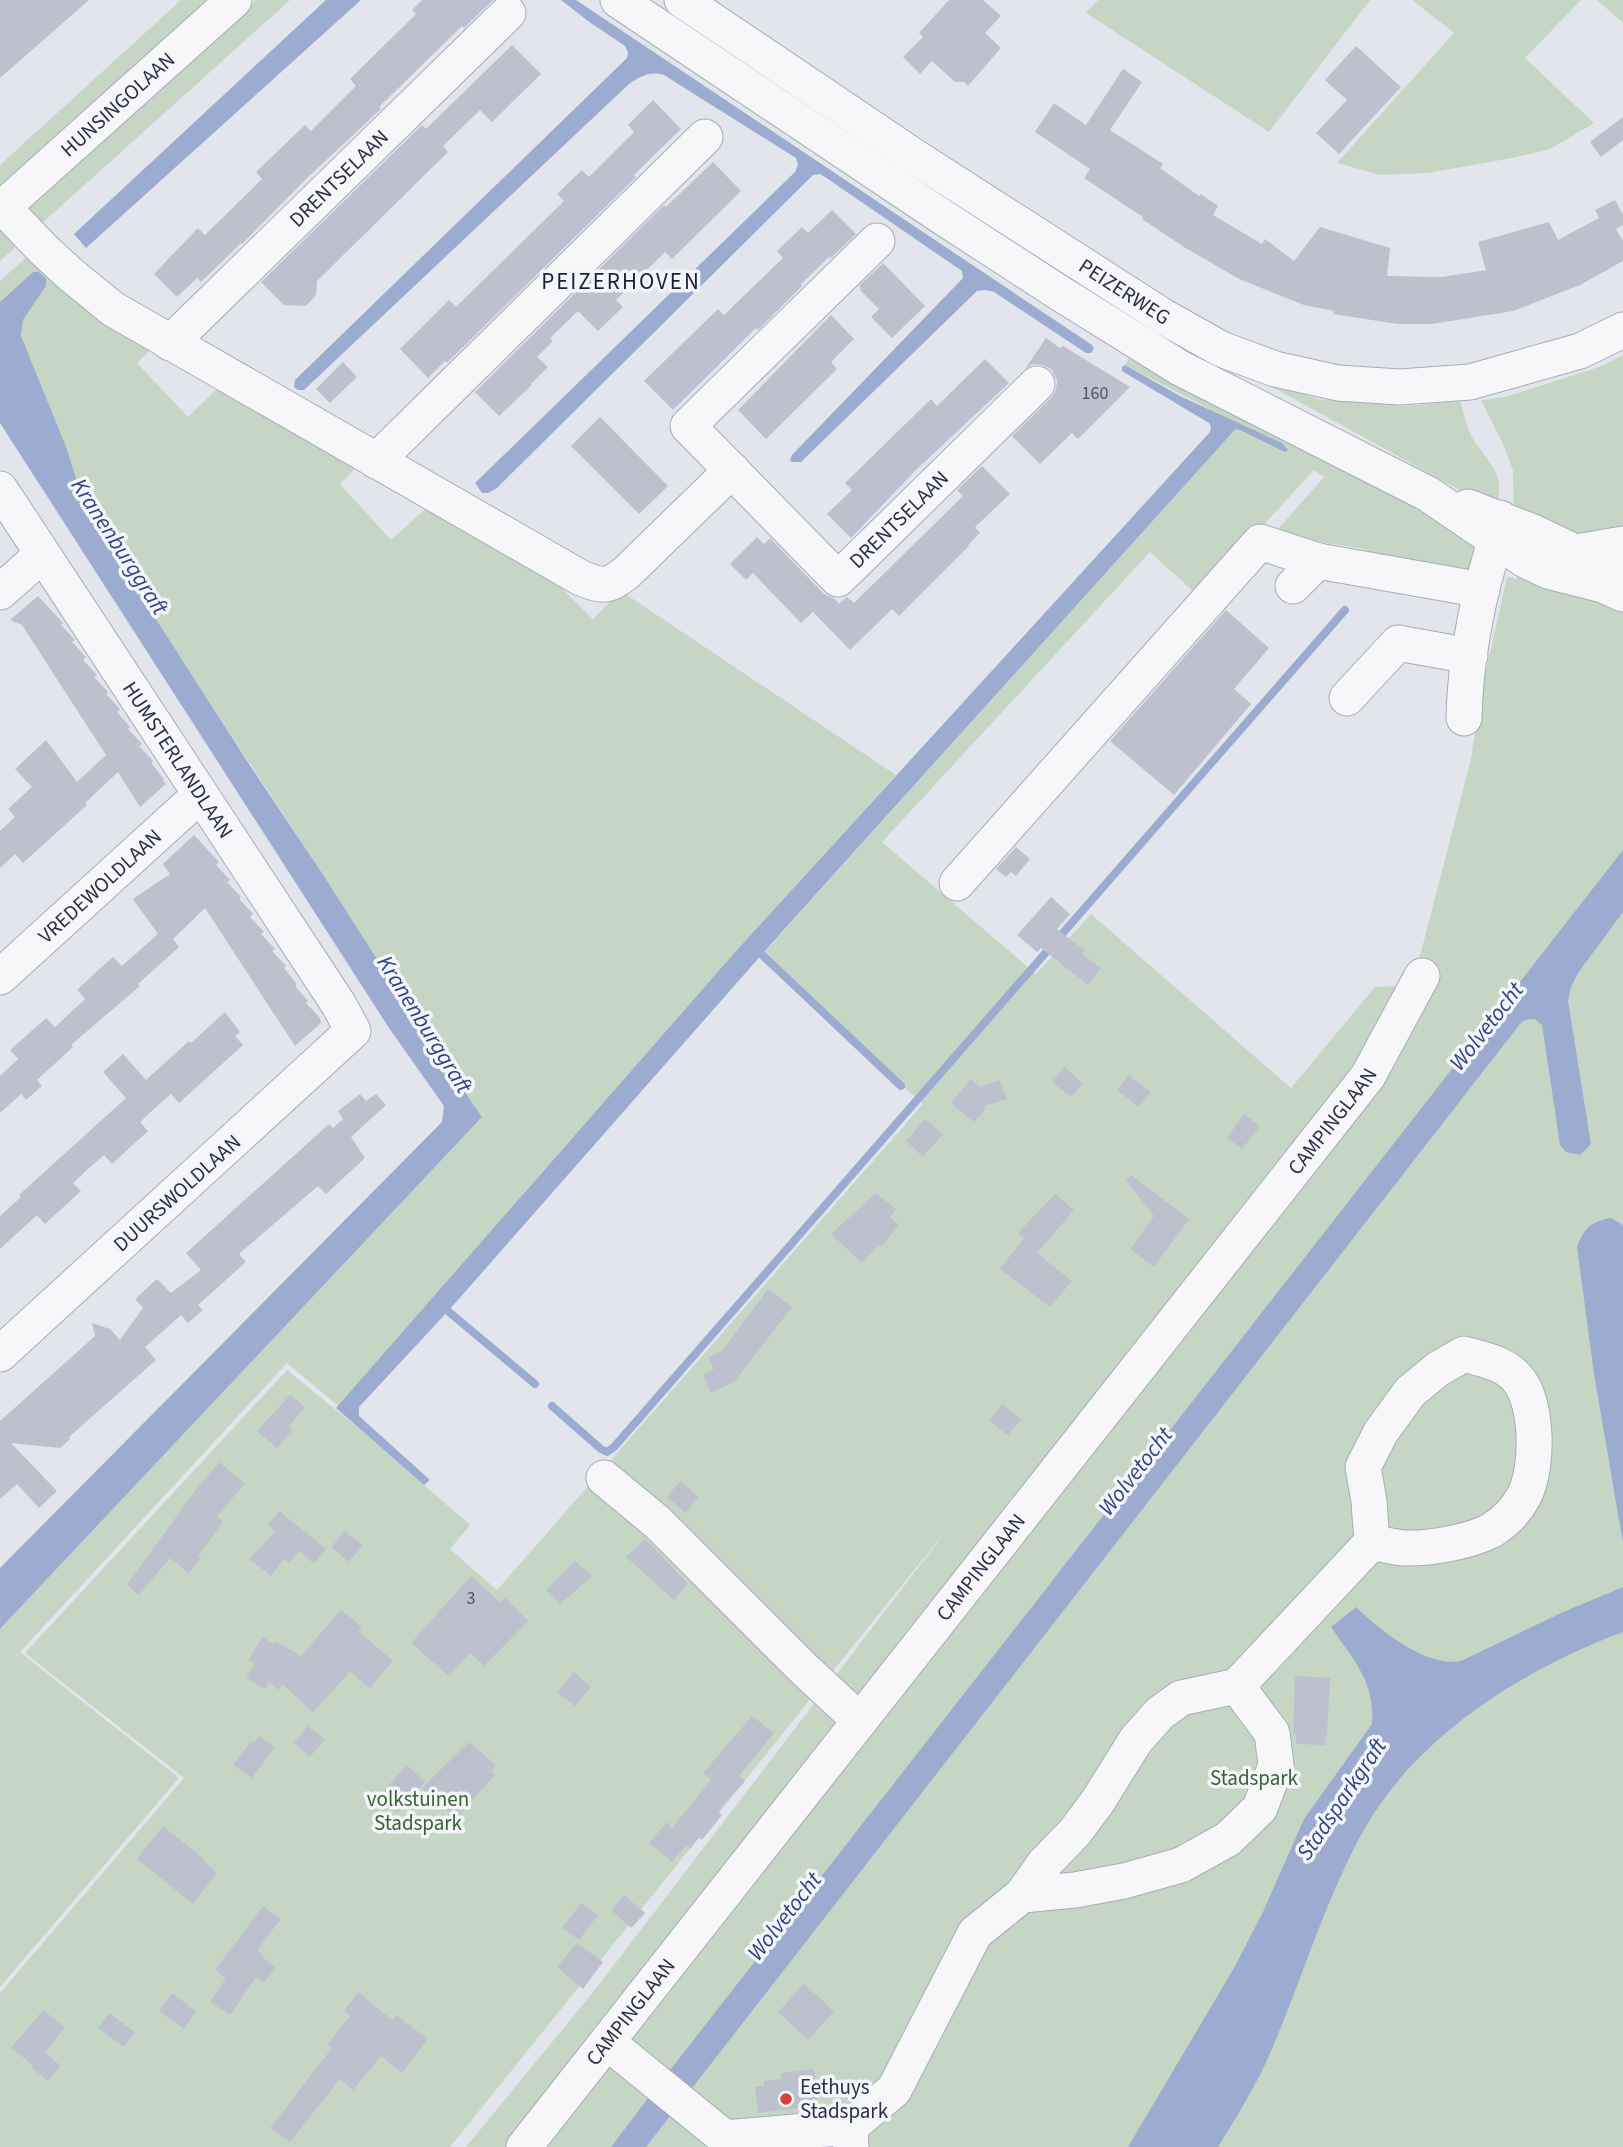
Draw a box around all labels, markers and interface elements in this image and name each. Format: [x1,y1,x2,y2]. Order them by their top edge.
street label: HUNSINGOLAAN [54,45,181,164]
street label: DRENTSELAAN [282,122,395,234]
street label: PEIZERWEG [1073,251,1176,332]
district label: PEIZERHOVEN [541,265,701,298]
house number: 160 [1082,381,1108,406]
street label: DRENTSELAAN [842,464,955,575]
water label: Kranenburggraft [63,471,177,622]
street label: HUMSTERLANDLAAN [115,675,241,844]
street label: VREDEWOLDLAAN [31,822,168,950]
water label: Kranenburggraft [369,949,481,1101]
water label: Wolvetocht [1441,975,1532,1077]
street label: CAMPINGLAAN [1281,1063,1385,1181]
street label: DUURSWOLDLAAN [106,1127,248,1259]
water label: Wolvetocht [1090,1420,1181,1522]
street label: CAMPINGLAAN [929,1507,1033,1627]
house number: 3 [467,1586,476,1611]
water label: Stadsparkgraft [1288,1731,1395,1867]
park label: Stadspark [1210,1763,1299,1793]
park label: volkstuinen Stadspark [367,1784,469,1838]
water label: Wolvetocht [739,1865,830,1967]
street label: CAMPINGLAAN [579,1952,682,2072]
place label: Eethuys Stadspark [800,2072,889,2126]
marker: Eethuys Stadspark [778,2091,794,2107]

